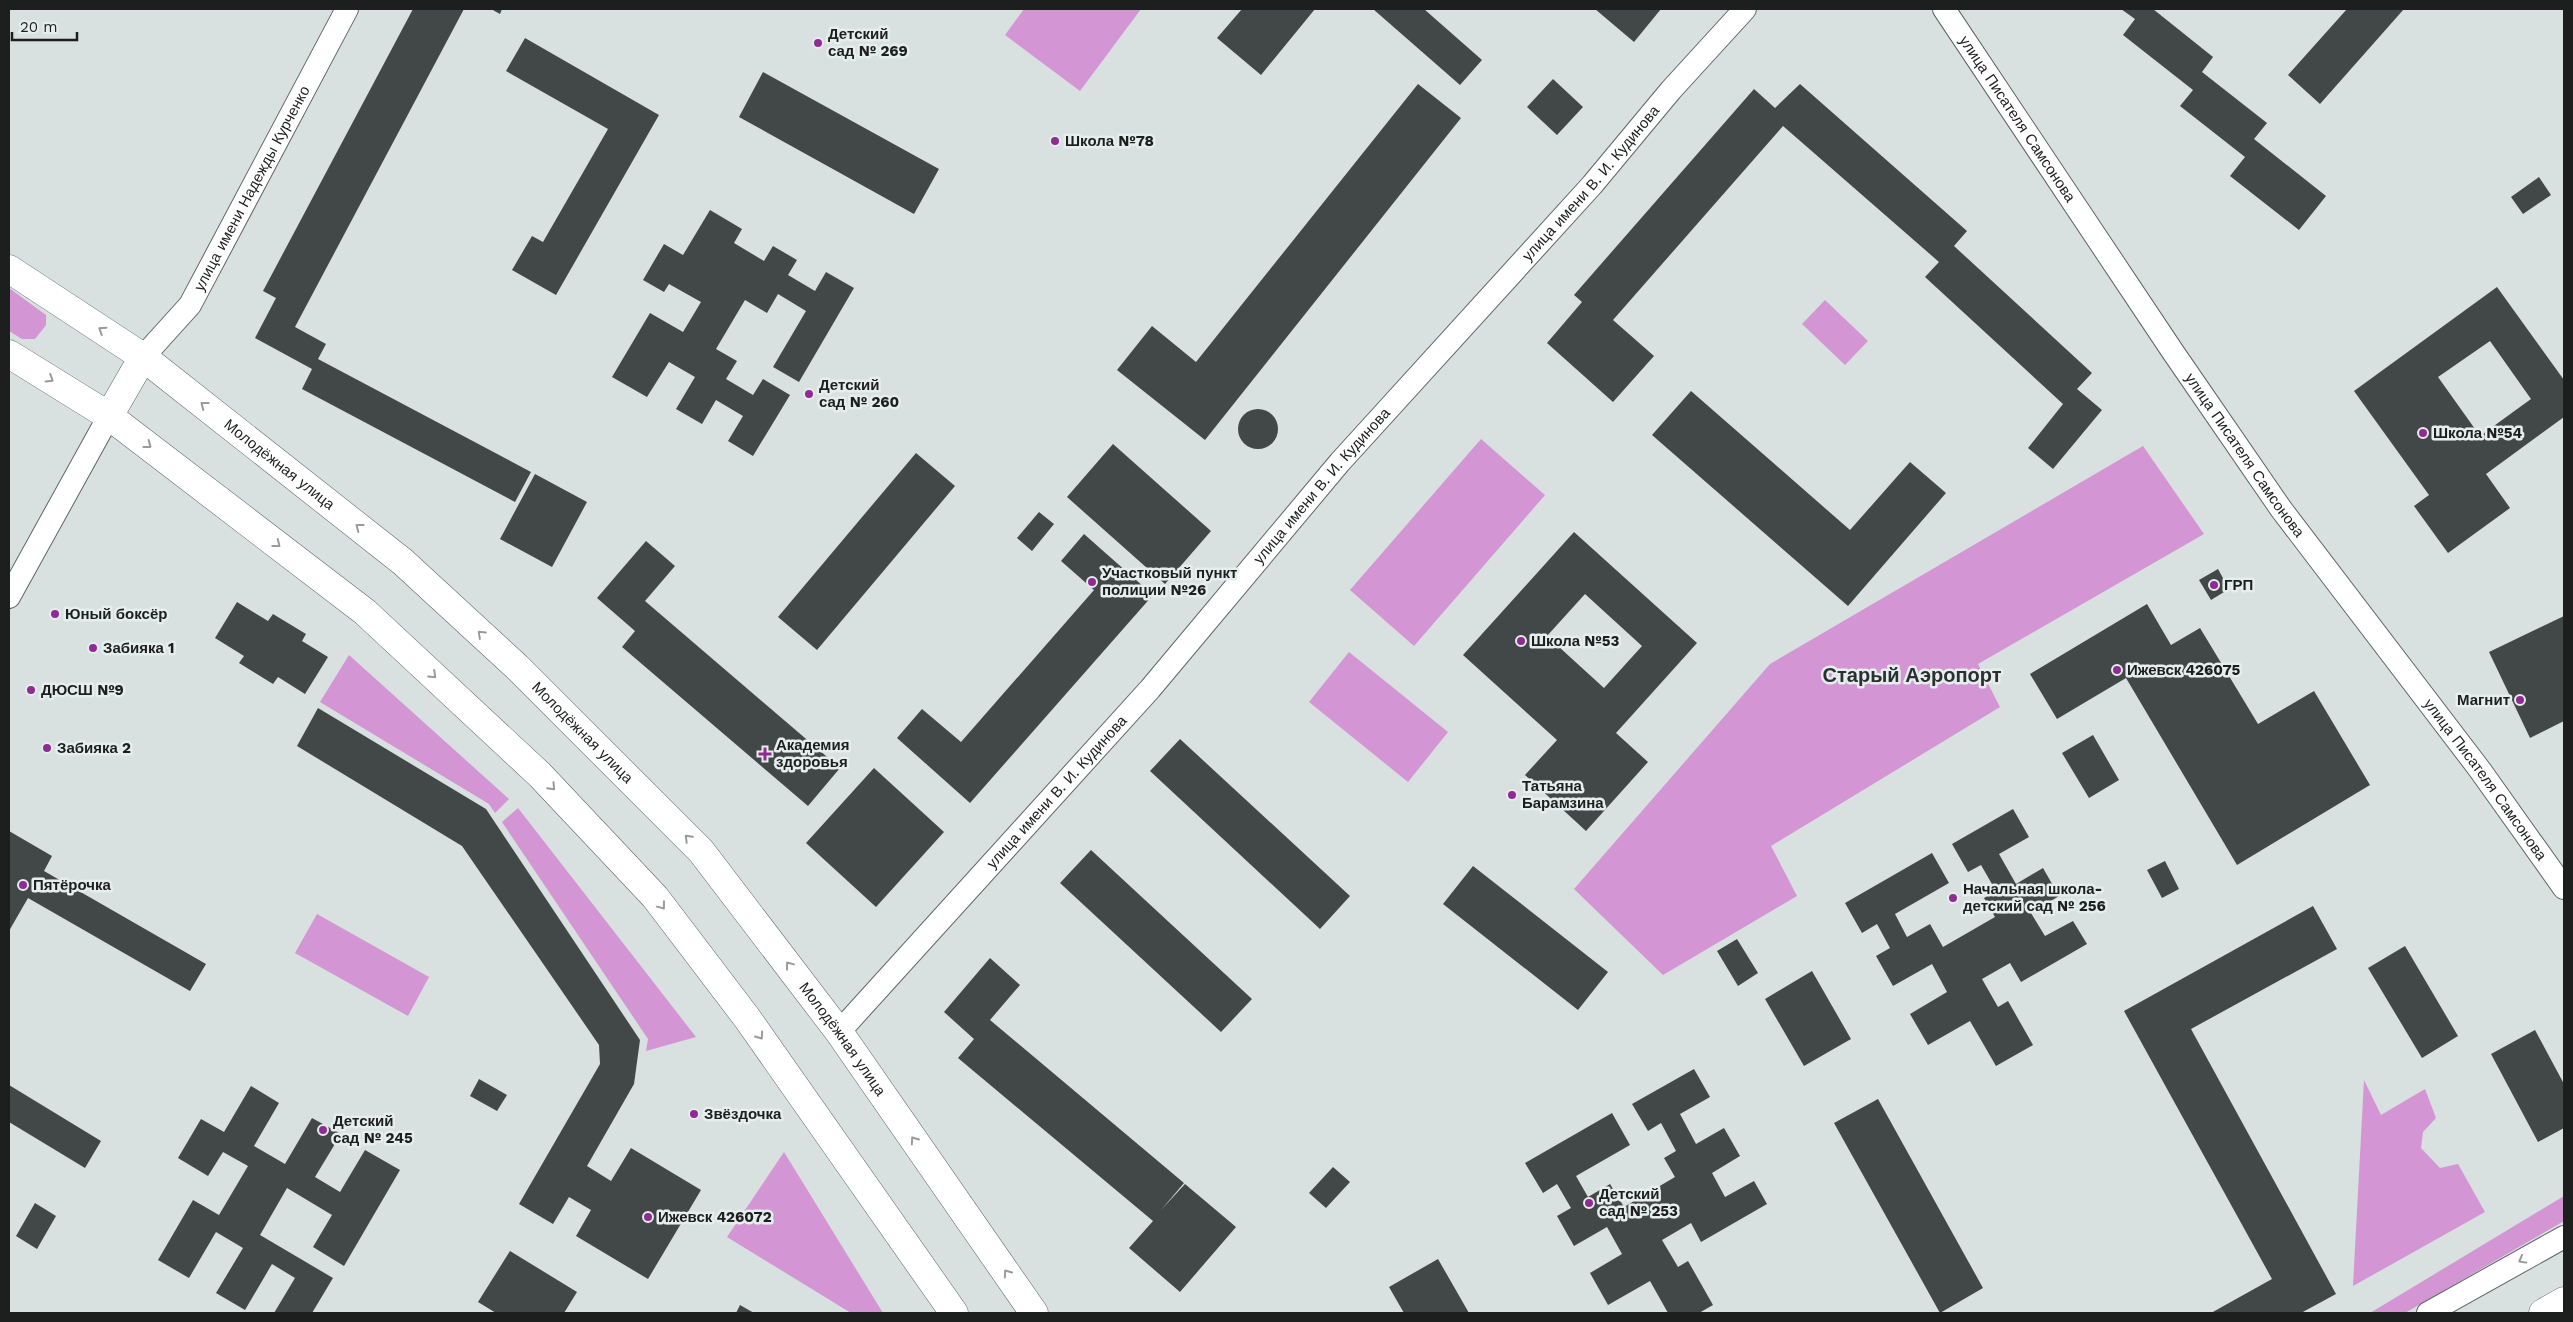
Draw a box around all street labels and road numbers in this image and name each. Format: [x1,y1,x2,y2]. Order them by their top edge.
street label: улица Писателя Самсонова [1955,32,2080,206]
street label: улица имени Надежды Курченко [190,83,314,294]
street label: улица имени В. И. Кудинова [1518,101,1664,265]
street label: улица Писателя Самсонова [2181,370,2309,541]
street label: улица имени В. И. Кудинова [1250,404,1394,567]
street label: Молодёжная улица [220,415,339,514]
street label: Молодёжная улица [528,678,637,787]
street label: улица Писателя Самсонова [2420,695,2551,864]
street label: улица имени В. И. Кудинова [983,711,1131,872]
street label: Молодёжная улица [795,979,890,1100]

